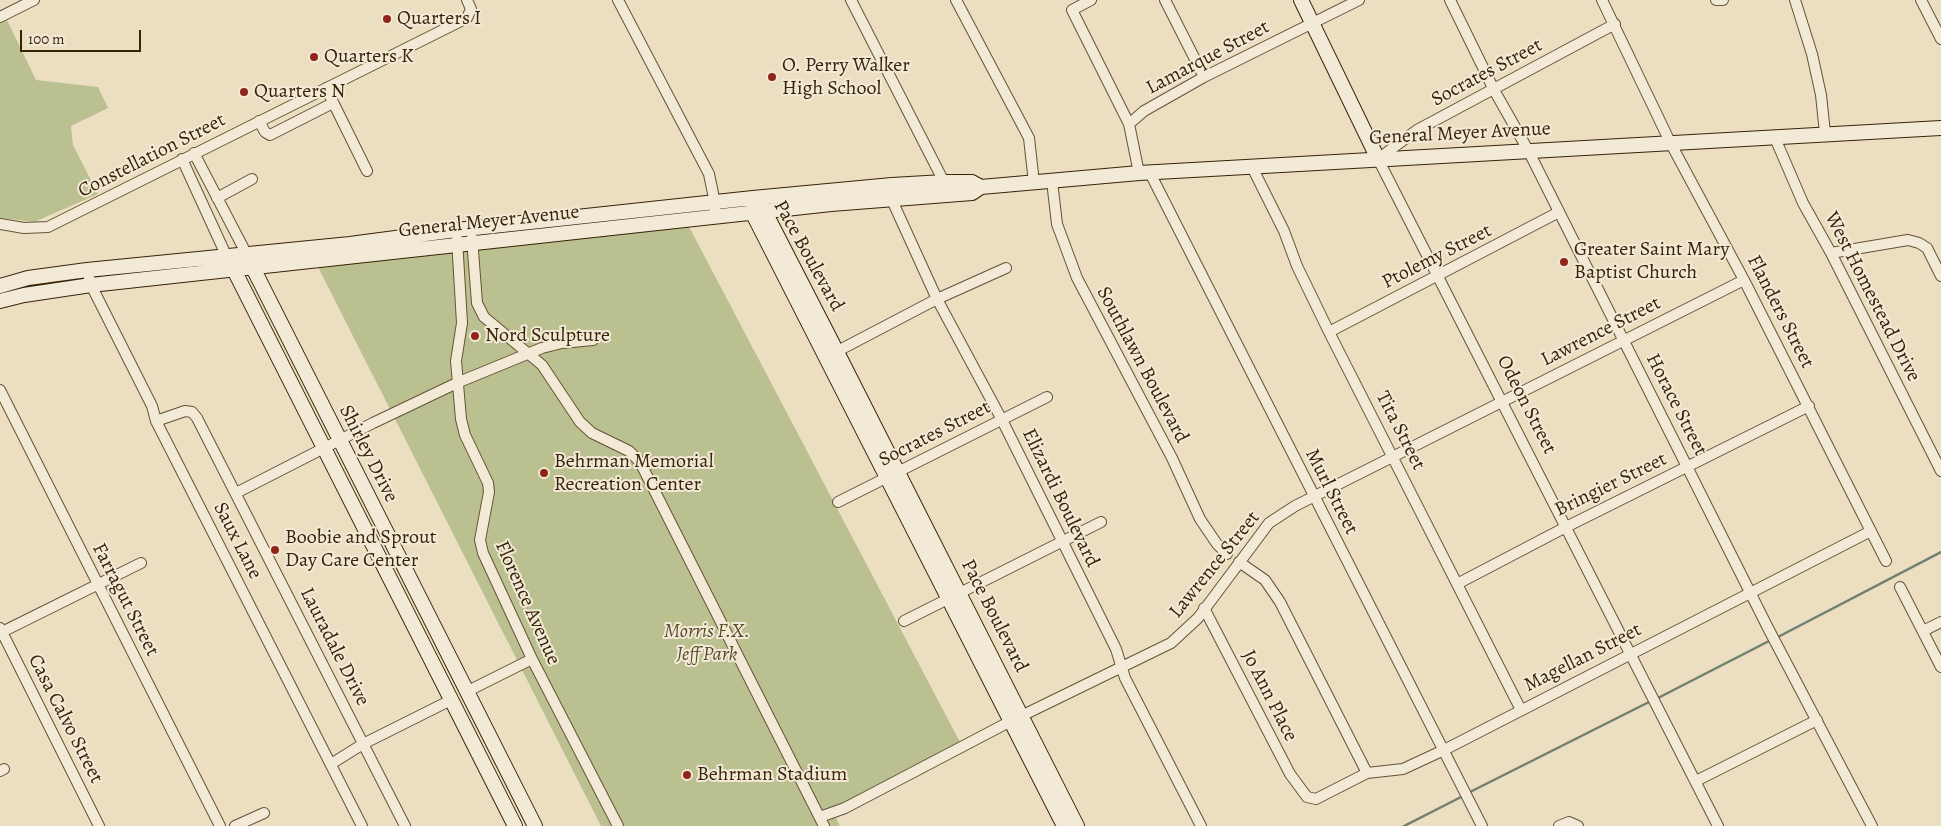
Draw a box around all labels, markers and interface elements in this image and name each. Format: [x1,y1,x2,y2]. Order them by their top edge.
place label: Quarters I [397,7,481,31]
marker: Quarters I [381,13,393,25]
street label: Lamarque Street [1142,15,1274,101]
scale bar [22,20,144,52]
text: 100 m [28,29,65,49]
street label: Socrates Street [1427,34,1547,112]
place label: Quarters K [324,45,414,69]
marker: Quarters K [308,51,320,63]
place label: O. Perry Walker High School [782,54,910,101]
marker: O. Perry Walker High School [766,71,778,83]
place label: Quarters N [254,80,345,104]
marker: Quarters N [238,86,250,98]
street label: Constellation Street [74,109,230,203]
street label: General Meyer Avenue [1369,117,1551,151]
street label: Pace Boulevard [768,196,848,316]
street label: General Meyer Avenue [397,201,581,243]
street label: West Homestead Drive [1819,208,1925,386]
street label: Ptolemy Street [1378,219,1496,295]
place label: Greater Saint Mary Baptist Church [1574,238,1729,285]
street label: Flanders Street [1741,251,1819,373]
marker: Greater Saint Mary Baptist Church [1558,256,1570,268]
street label: Southlawn Boulevard [1091,283,1193,447]
street label: Lawrence Street [1537,292,1665,372]
place label: Nord Sculpture [485,324,610,348]
marker: Nord Sculpture [469,330,481,342]
street label: Horace Street [1640,350,1712,460]
street label: Odeon Street [1491,352,1561,458]
street label: Tita Street [1370,388,1430,474]
street label: Socrates Street [875,396,995,472]
street label: Shirley Drive [333,401,403,507]
street label: Elizardi Boulevard [1016,425,1104,571]
street label: Murl Street [1299,445,1363,539]
street label: Bringier Street [1551,448,1671,522]
place label: Behrman Memorial Recreation Center [554,450,714,497]
marker: Behrman Memorial Recreation Center [538,467,550,479]
street label: Saux Lane [207,498,267,584]
street label: Lawrence Street [1165,507,1265,623]
place label: Boobie and Sprout Day Care Center [285,526,436,573]
street label: Florence Avenue [489,537,565,669]
street label: Farragut Street [86,539,164,661]
marker: Boobie and Sprout Day Care Center [269,544,281,556]
street label: Pace Boulevard [955,556,1033,676]
street label: Lauradale Drive [294,584,374,710]
street label: Magellan Street [1520,618,1646,698]
park label: Morris F.X. Jeff Park [664,620,750,667]
street label: Jo Ann Place [1236,646,1302,746]
street label: Casa Calvo Street [22,650,108,788]
place label: Behrman Stadium [697,763,847,787]
marker: Behrman Stadium [681,769,693,781]

